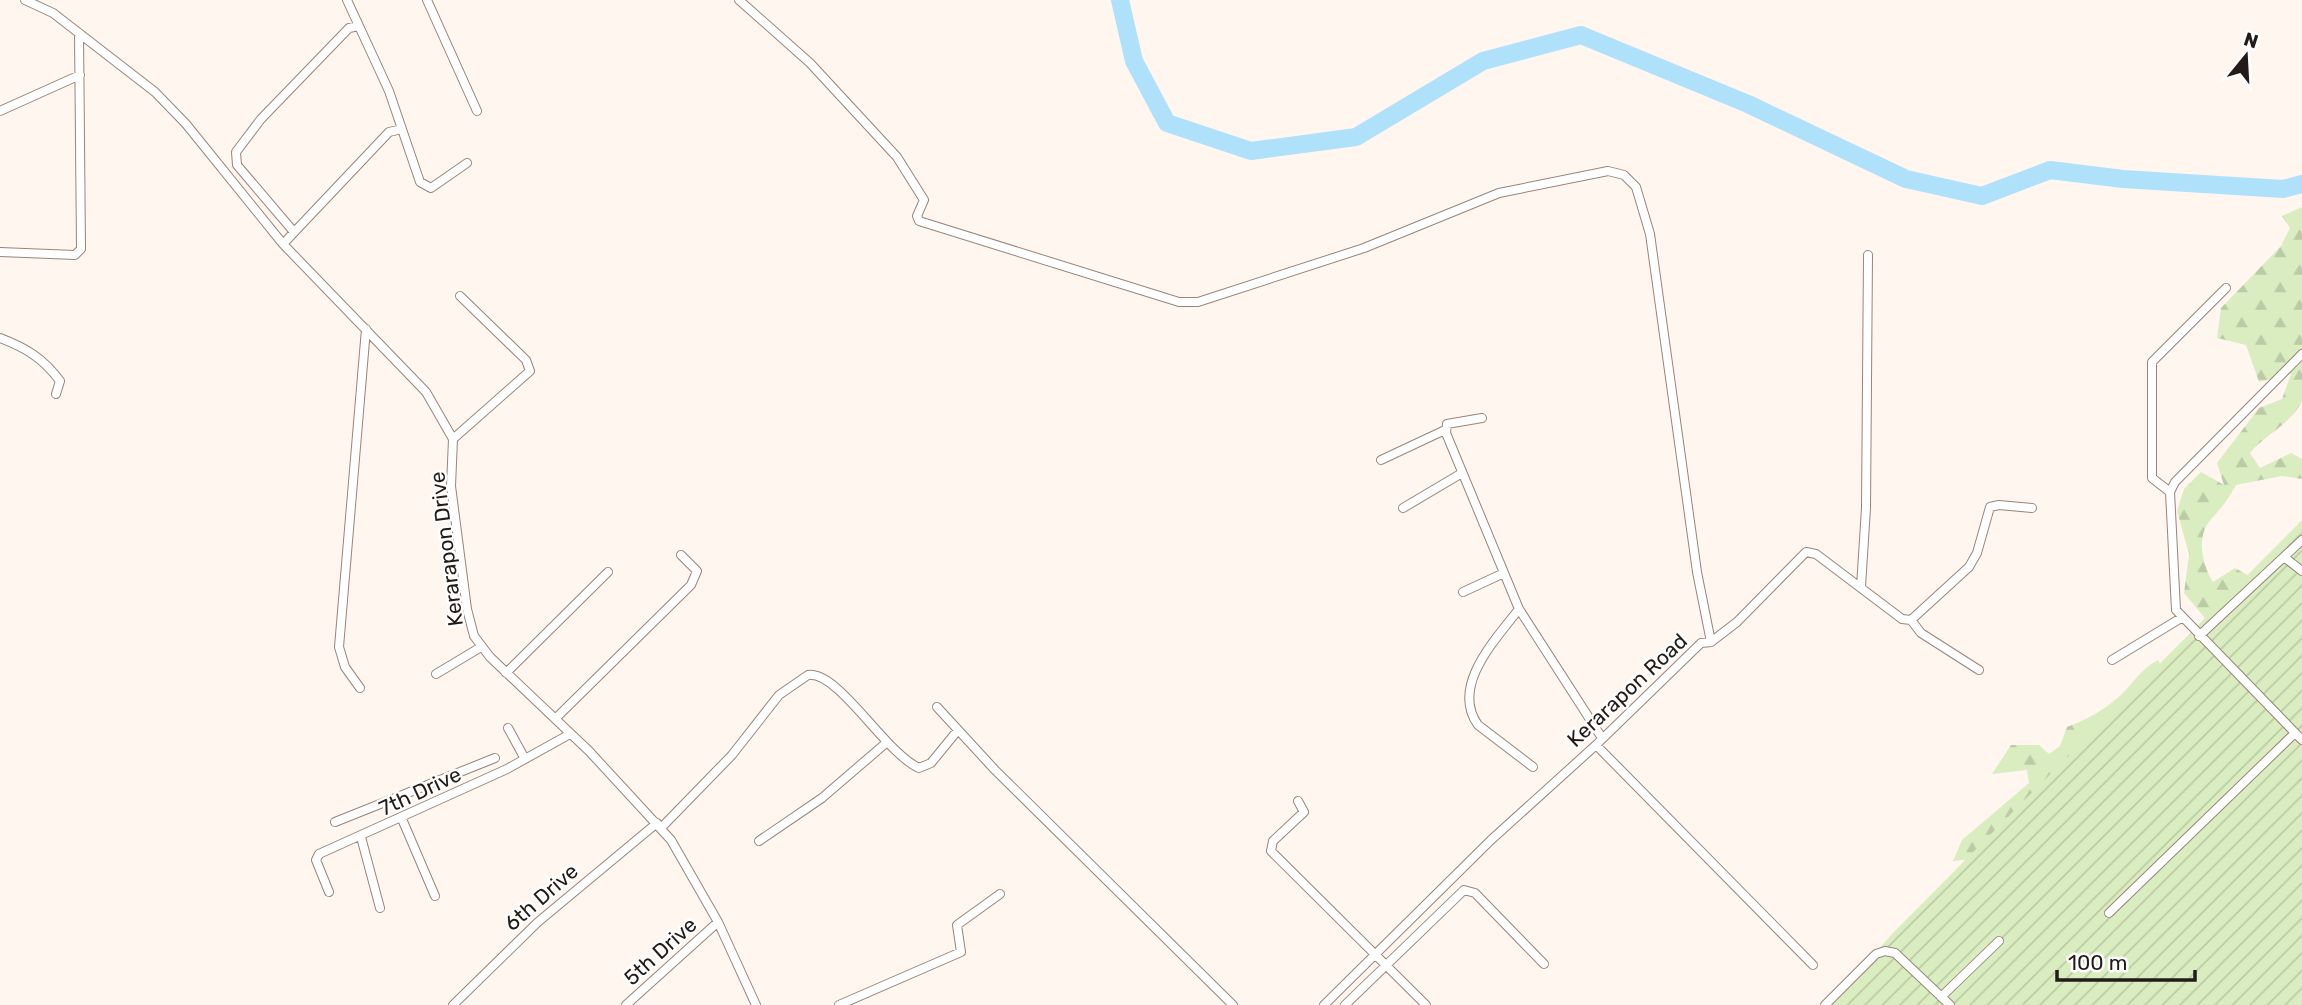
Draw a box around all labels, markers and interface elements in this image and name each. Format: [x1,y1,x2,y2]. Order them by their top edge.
north arrow [2211,21,2281,91]
text: N [2241,27,2261,53]
street label: Kerarapon Drive [424,470,468,628]
street label: Kerarapon Road [1562,628,1692,752]
street label: 7th Drive [375,761,465,821]
street label: 6th Drive [499,858,583,936]
street label: 5th Drive [619,912,701,990]
scale bar [2057,939,2195,983]
text: 100 m [2068,950,2127,975]

